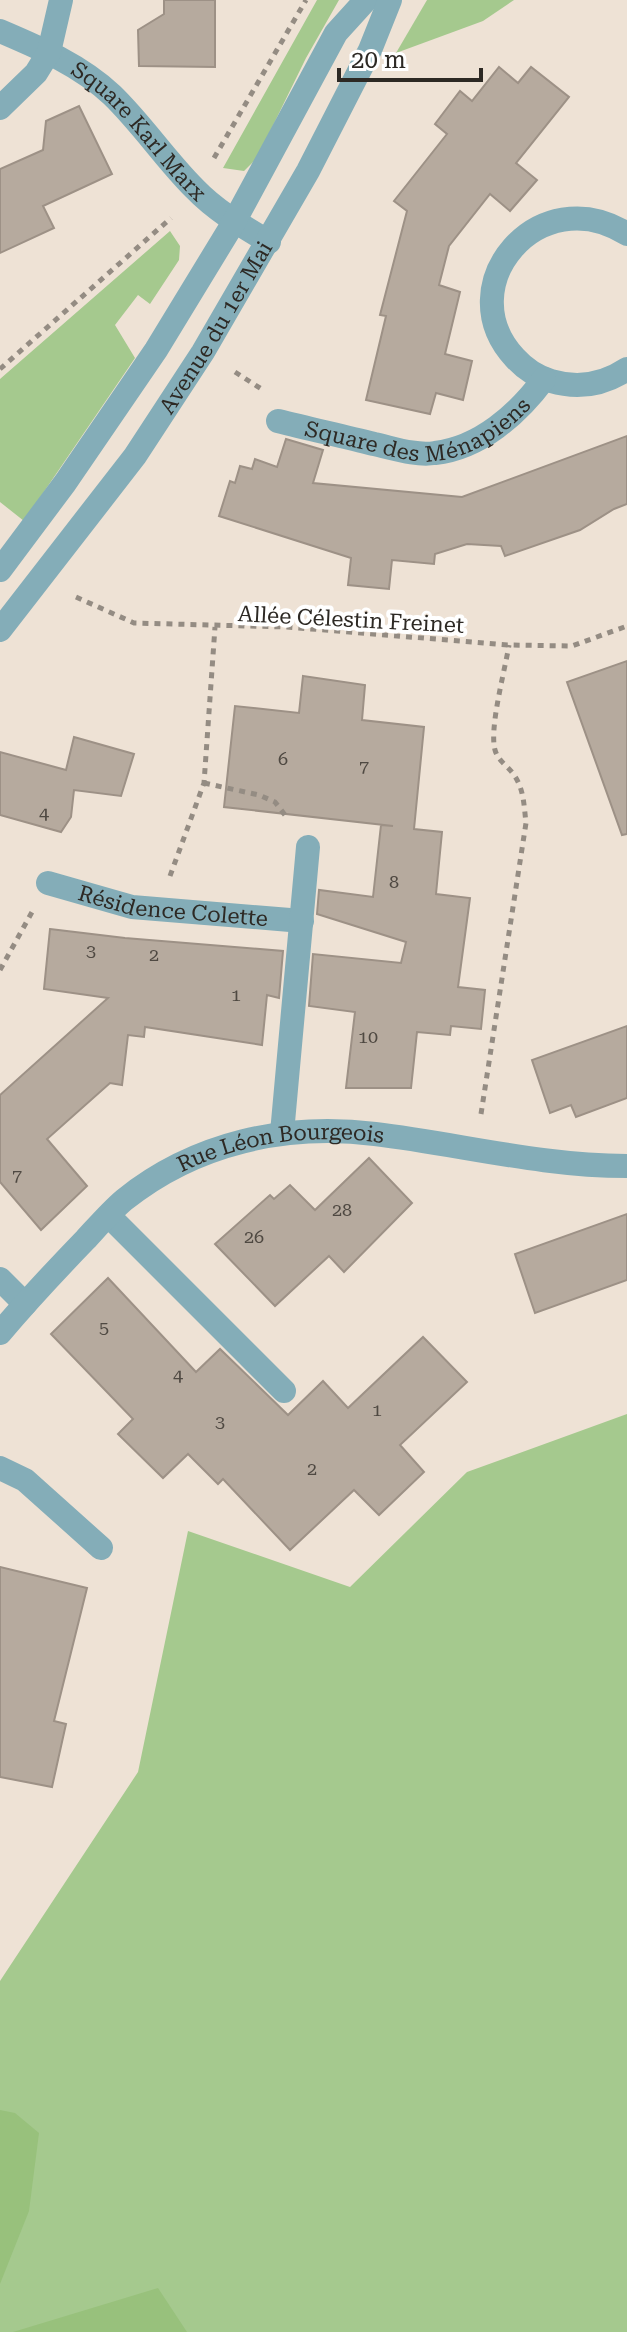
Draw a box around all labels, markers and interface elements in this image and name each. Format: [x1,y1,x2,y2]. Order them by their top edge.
scale bar [339,32,481,82]
text: 20 m [351,46,406,74]
street label: Square Karl Marx [67,56,211,206]
street label: Avenue du 1er Mai [154,237,277,418]
street label: Square des Ménapiens [302,393,535,467]
street label: Allée Célestin Freinet [237,601,465,638]
house number: 6 [278,748,288,769]
house number: 7 [359,756,369,777]
house number: 4 [39,802,49,823]
house number: 8 [389,871,399,892]
street label: Résidence Colette [75,880,269,931]
house number: 3 [86,940,96,961]
house number: 2 [149,944,159,965]
house number: 1 [231,984,241,1005]
house number: 10 [358,1026,378,1047]
street label: Rue Léon Bourgeois [173,1119,386,1177]
house number: 7 [12,1165,22,1186]
house number: 28 [332,1199,352,1220]
house number: 26 [244,1226,264,1247]
house number: 5 [99,1317,109,1338]
house number: 4 [173,1364,183,1385]
house number: 1 [372,1399,382,1420]
house number: 3 [215,1411,225,1432]
house number: 2 [307,1458,317,1479]

